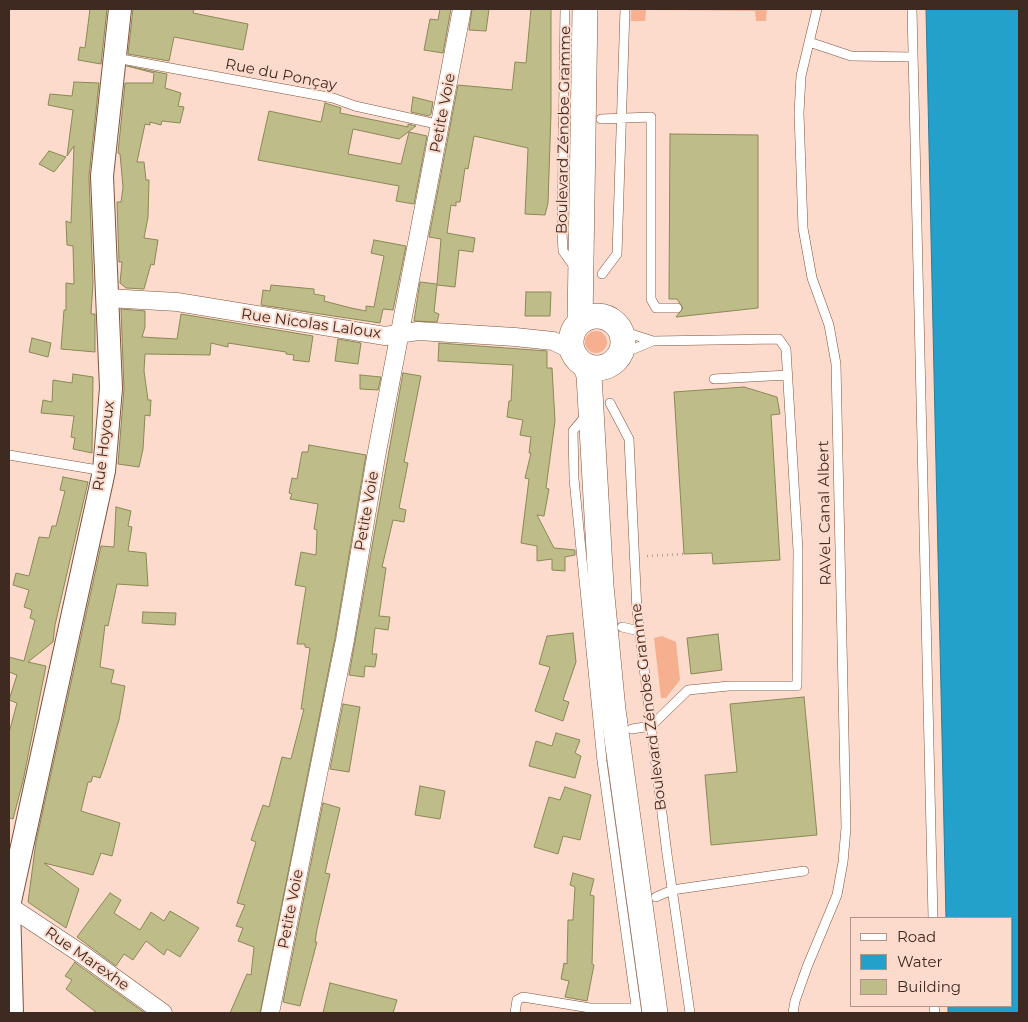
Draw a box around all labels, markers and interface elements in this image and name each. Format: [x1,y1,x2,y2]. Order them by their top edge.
street label: Boulevard Zénobe Gramme [553,26,575,234]
street label: Rue du Ponçay [224,55,338,95]
street label: Petite Voie [426,72,460,154]
street label: Rue Nicolas Laloux [240,305,382,343]
street label: Rue Hoyoux [90,400,118,492]
street label: RAVeL Canal Albert [815,440,835,586]
street label: Petite Voie [351,470,383,552]
street label: Boulevard Zénobe Gramme [627,602,671,812]
street label: Petite Voie [274,868,308,950]
legend [850,917,1013,1007]
street label: Rue Marexhe [41,923,133,995]
text: Road [897,927,936,946]
text: Water [897,952,943,971]
text: Building [897,977,961,996]

